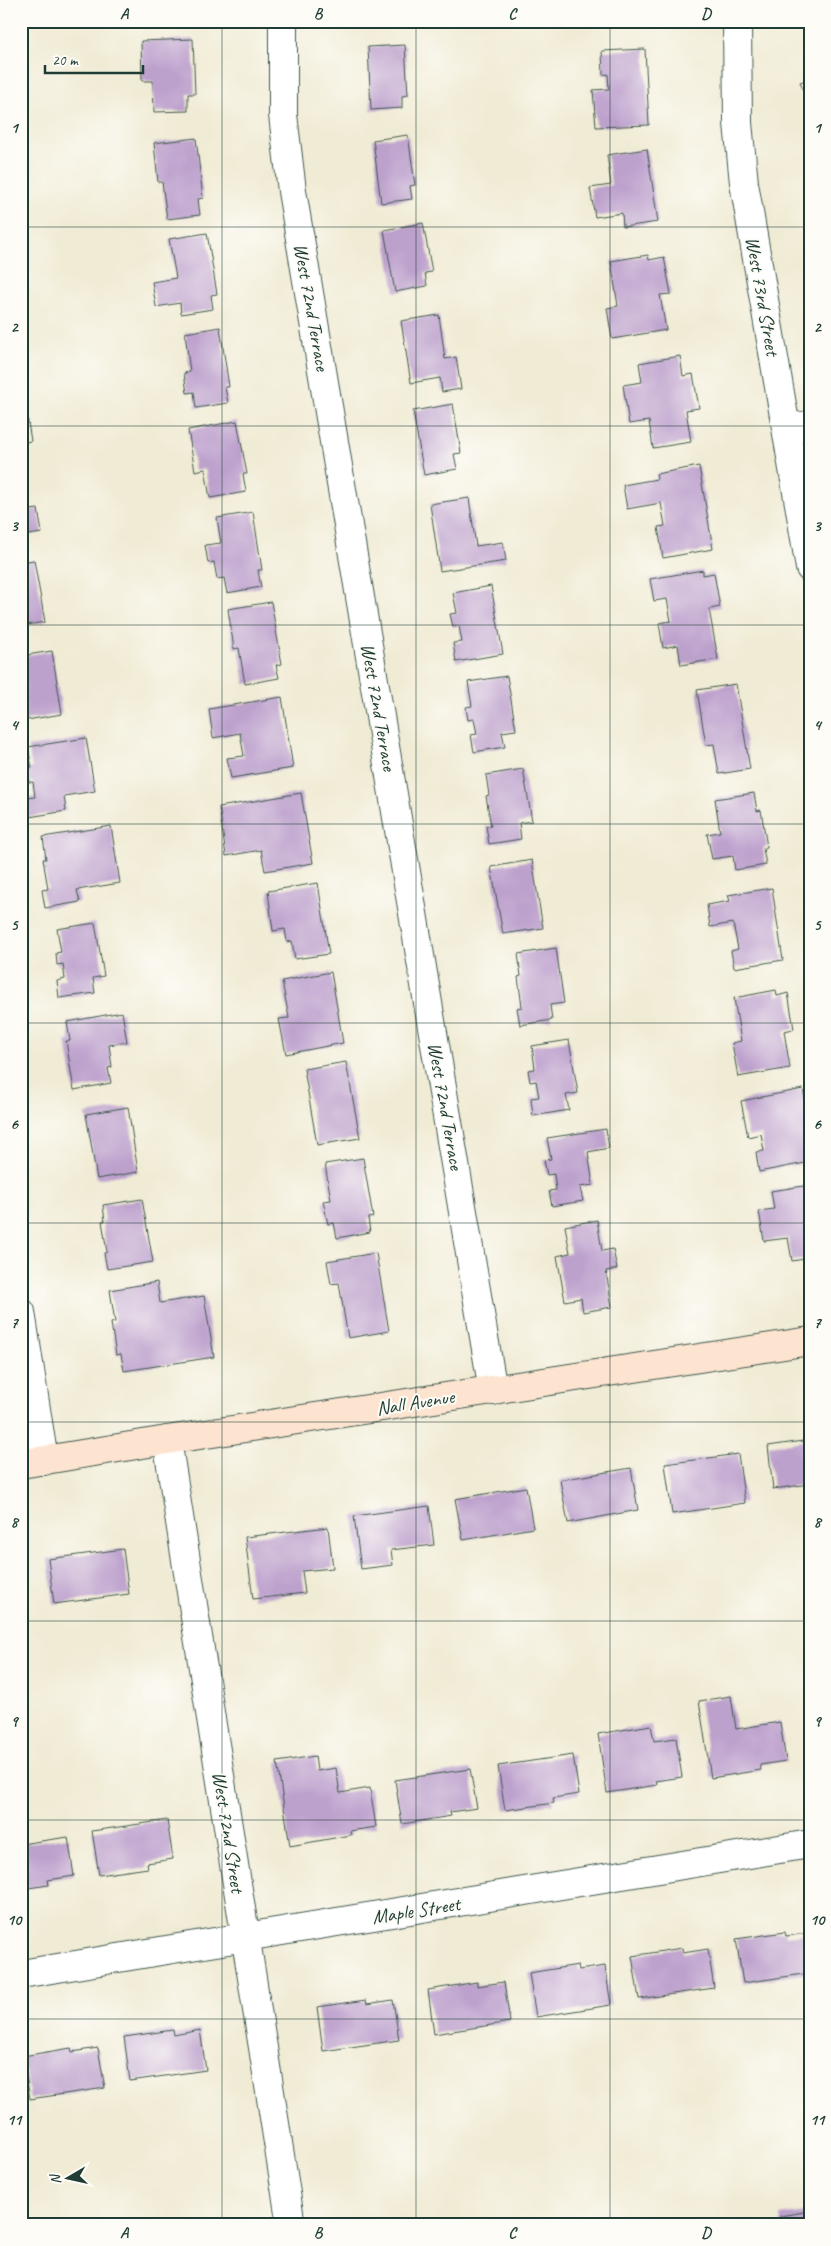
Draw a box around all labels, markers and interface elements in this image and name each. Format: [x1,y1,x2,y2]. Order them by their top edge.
text: A [120,4,130,24]
text: B [314,4,324,24]
text: C [508,4,518,24]
text: D [701,4,712,24]
scale bar [45,42,142,74]
text: 20 m [52,51,79,70]
text: 1 [10,118,19,138]
text: 1 [813,118,822,138]
street label: West 73rd Street [740,235,786,360]
street label: West 72nd Terrace [288,241,335,374]
text: 2 [10,317,19,337]
text: 2 [813,317,822,337]
text: 3 [10,516,19,536]
text: 3 [813,516,822,536]
street label: West 72nd Terrace [355,641,402,774]
text: 4 [10,715,19,735]
text: 4 [813,715,822,735]
text: 5 [11,915,20,935]
text: 5 [814,915,823,935]
street label: West 72nd Terrace [422,1040,469,1173]
text: 6 [10,1114,19,1134]
text: 6 [813,1114,822,1134]
text: 7 [10,1313,19,1333]
text: 7 [813,1313,822,1333]
street label: Nall Avenue [374,1384,457,1421]
text: 8 [10,1512,19,1532]
text: 8 [813,1512,822,1532]
text: 9 [10,1711,19,1731]
text: 9 [813,1711,822,1731]
street label: West 72nd Street [207,1770,251,1897]
street label: Maple Street [370,1891,464,1930]
text: 10 [7,1910,23,1930]
text: 10 [810,1910,826,1930]
text: 11 [7,2110,23,2130]
text: 11 [810,2110,826,2130]
north arrow [42,2154,92,2204]
text: N [46,2172,65,2186]
text: A [120,2223,130,2243]
text: B [314,2223,324,2243]
text: C [508,2223,518,2243]
text: D [701,2223,712,2243]

